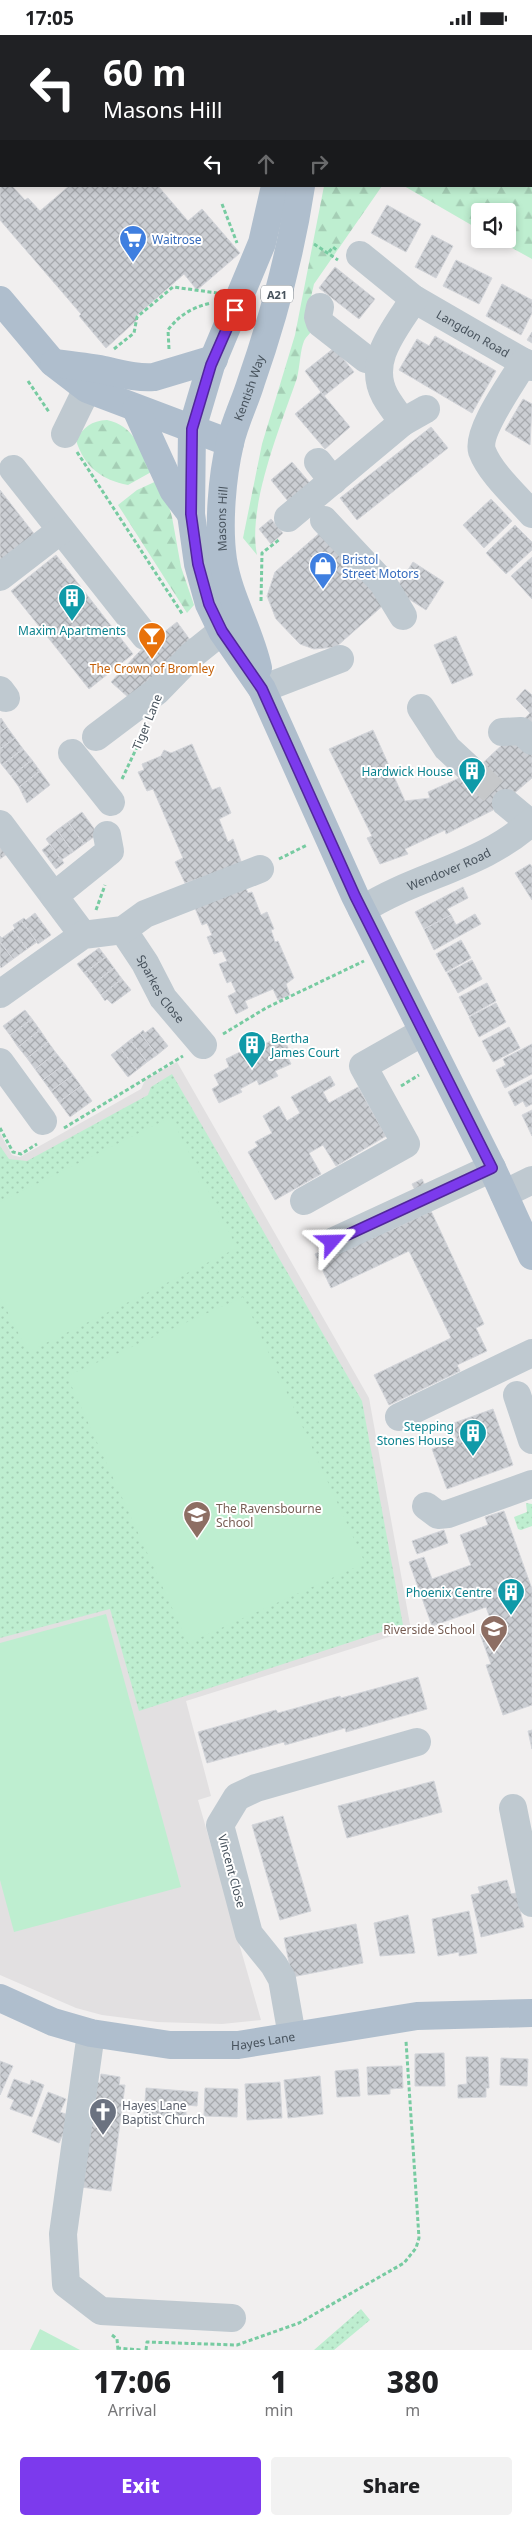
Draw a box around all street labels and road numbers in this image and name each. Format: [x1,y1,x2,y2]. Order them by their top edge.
road number: A21 [261,285,293,303]
street label: Langdon Road [433,305,513,361]
street label: Kentish Way [229,352,268,423]
street label: Masons Hill [212,485,231,552]
street label: Tiger Lane [128,691,166,753]
street label: Wendover Road [404,843,493,894]
street label: Sparkes Close [133,951,189,1027]
street label: Vincent Close [214,1832,250,1910]
street label: Hayes Lane [231,2027,297,2054]

